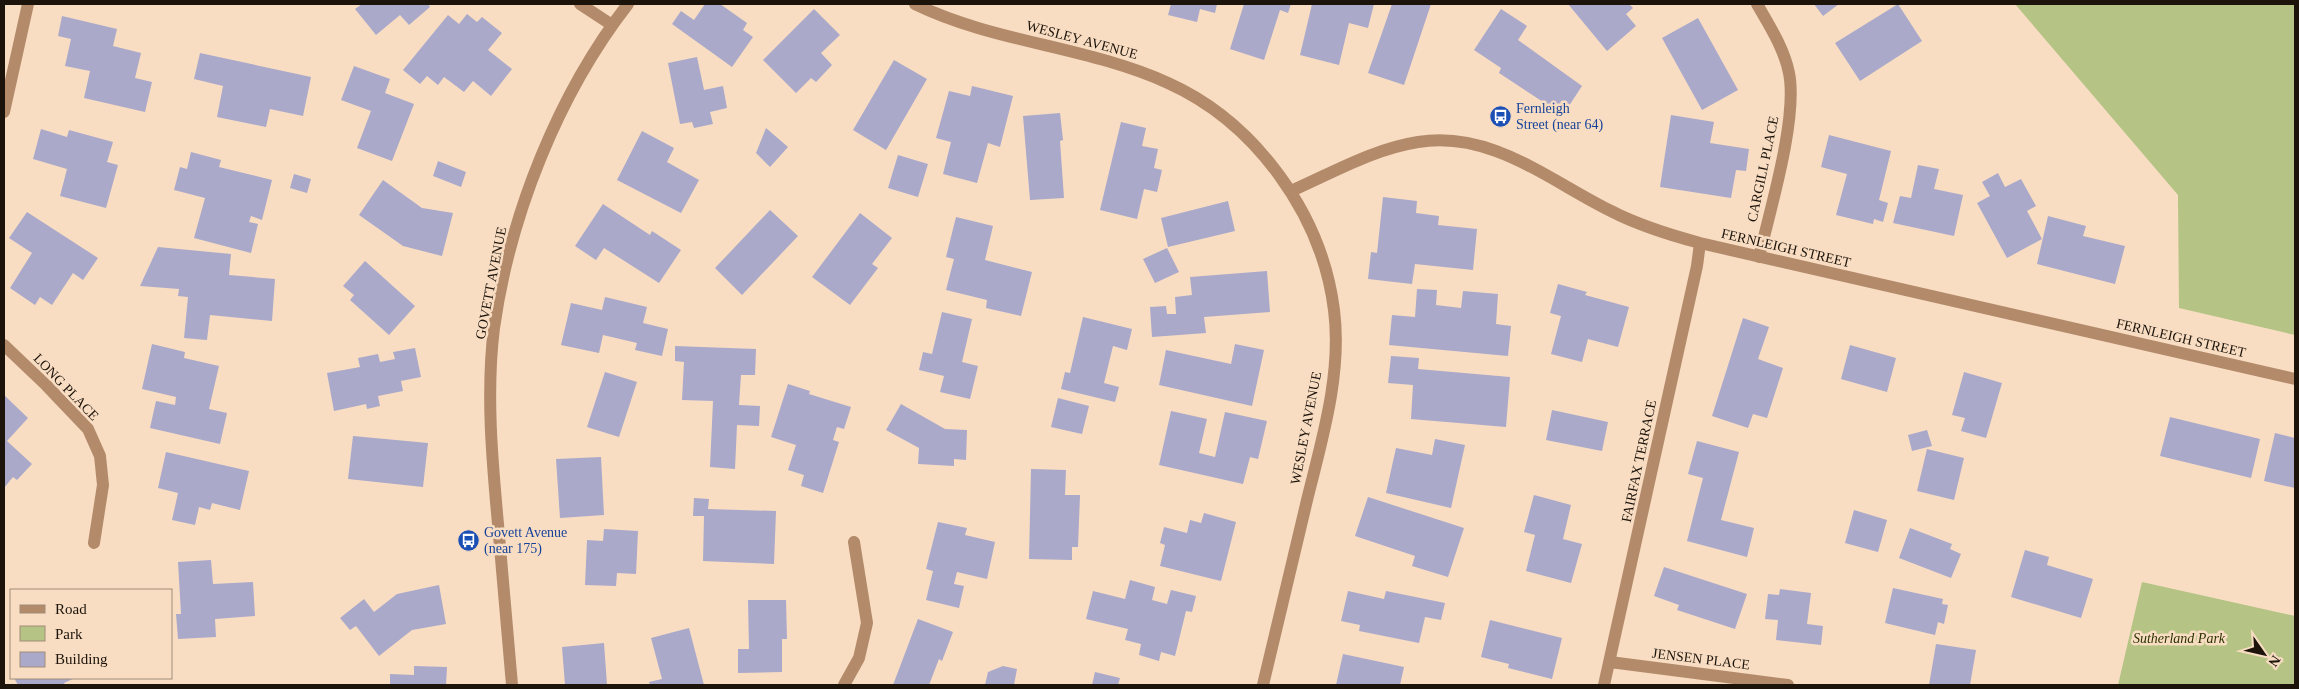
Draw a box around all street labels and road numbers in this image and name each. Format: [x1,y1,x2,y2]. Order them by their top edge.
street label: WESLEY AVENUE [1025,18,1139,62]
street label: CARGILL PLACE [1744,115,1782,223]
street label: GOVETT AVENUE [473,226,509,340]
street label: FERNLEIGH STREET [1720,226,1853,270]
street label: FERNLEIGH STREET [2115,316,2248,360]
street label: LONG PLACE [30,351,102,423]
street label: WESLEY AVENUE [1288,370,1324,486]
street label: FAIRFAX TERRACE [1619,398,1659,524]
street label: JENSEN PLACE [1651,646,1751,672]

